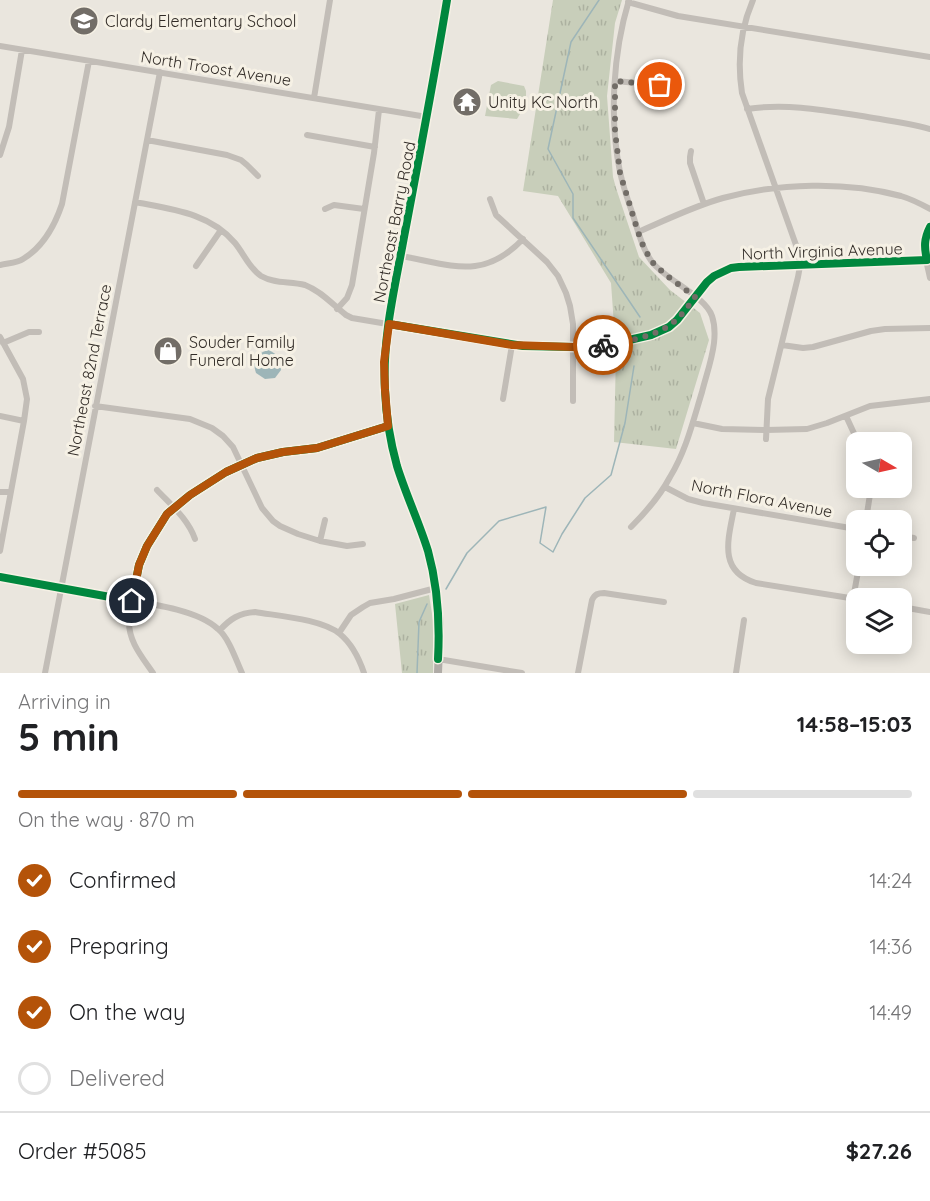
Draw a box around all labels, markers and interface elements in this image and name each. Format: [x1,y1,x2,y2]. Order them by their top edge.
school or university icon: Clardy Elementary School [68,5,100,37]
place label: Clardy Elementary School [105,11,296,31]
street label: North Troost Avenue [139,46,293,90]
pin [634,59,685,110]
icon: bag [643,68,676,101]
temple icon: Unity KC North [451,86,483,118]
place label: Unity KC North [488,92,598,112]
street label: Northeast Barry Road [369,140,419,304]
street label: North Virginia Avenue [741,238,903,264]
street label: Northeast 82nd Terrace [63,282,115,458]
courier [573,315,633,375]
icon: bike [587,329,620,362]
place label: Souder Family Funeral Home [189,332,295,370]
shop icon: Souder Family Funeral Home [152,335,184,367]
north arrow [846,432,912,498]
map controls [846,432,912,654]
street label: North Flora Avenue [690,475,834,521]
button: locate [846,510,912,576]
pin [106,575,157,626]
icon: home [115,584,148,617]
button: layers [846,588,912,654]
text: Arriving in [18,689,111,714]
text: 14:58–15:03 [797,710,912,738]
text: 5 min [18,712,120,761]
text: On the way · 870 m [18,807,195,832]
icon: check [18,864,51,897]
text: Confirmed [69,866,176,894]
text: 14:24 [869,868,912,893]
icon: check [18,930,51,963]
text: Preparing [69,932,169,960]
text: 14:36 [869,934,912,959]
icon: check [18,996,51,1029]
text: On the way [69,998,185,1026]
text: 14:49 [869,1000,912,1025]
text: Delivered [69,1064,165,1092]
text: Order #5085 [18,1137,146,1165]
text: $27.26 [846,1137,912,1165]

